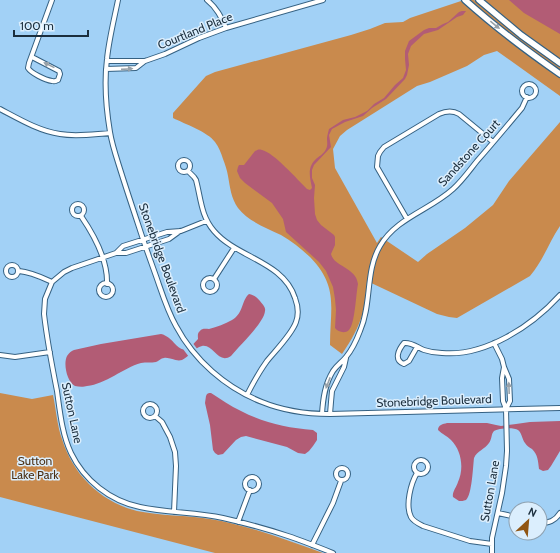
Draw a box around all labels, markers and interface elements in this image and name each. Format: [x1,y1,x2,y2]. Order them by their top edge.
street label: Courtland Place [155,9,234,52]
scale bar [14,12,88,38]
text: 100 m [20,18,54,33]
one-way arrow [489,21,500,30]
one-way arrow [44,62,55,68]
one-way arrow [121,65,133,72]
street label: Sandstone Court [435,116,503,189]
street label: Stonebridge Boulevard [136,201,189,315]
one-way arrow [324,377,330,389]
street label: Sutton Lane [59,381,86,445]
one-way arrow [506,381,512,394]
street label: Stonebridge Boulevard [376,391,492,410]
park label: Sutton Lake Park [11,453,59,482]
street label: Sutton Lane [477,459,502,523]
north arrow [508,501,548,541]
text: N [526,504,539,520]

